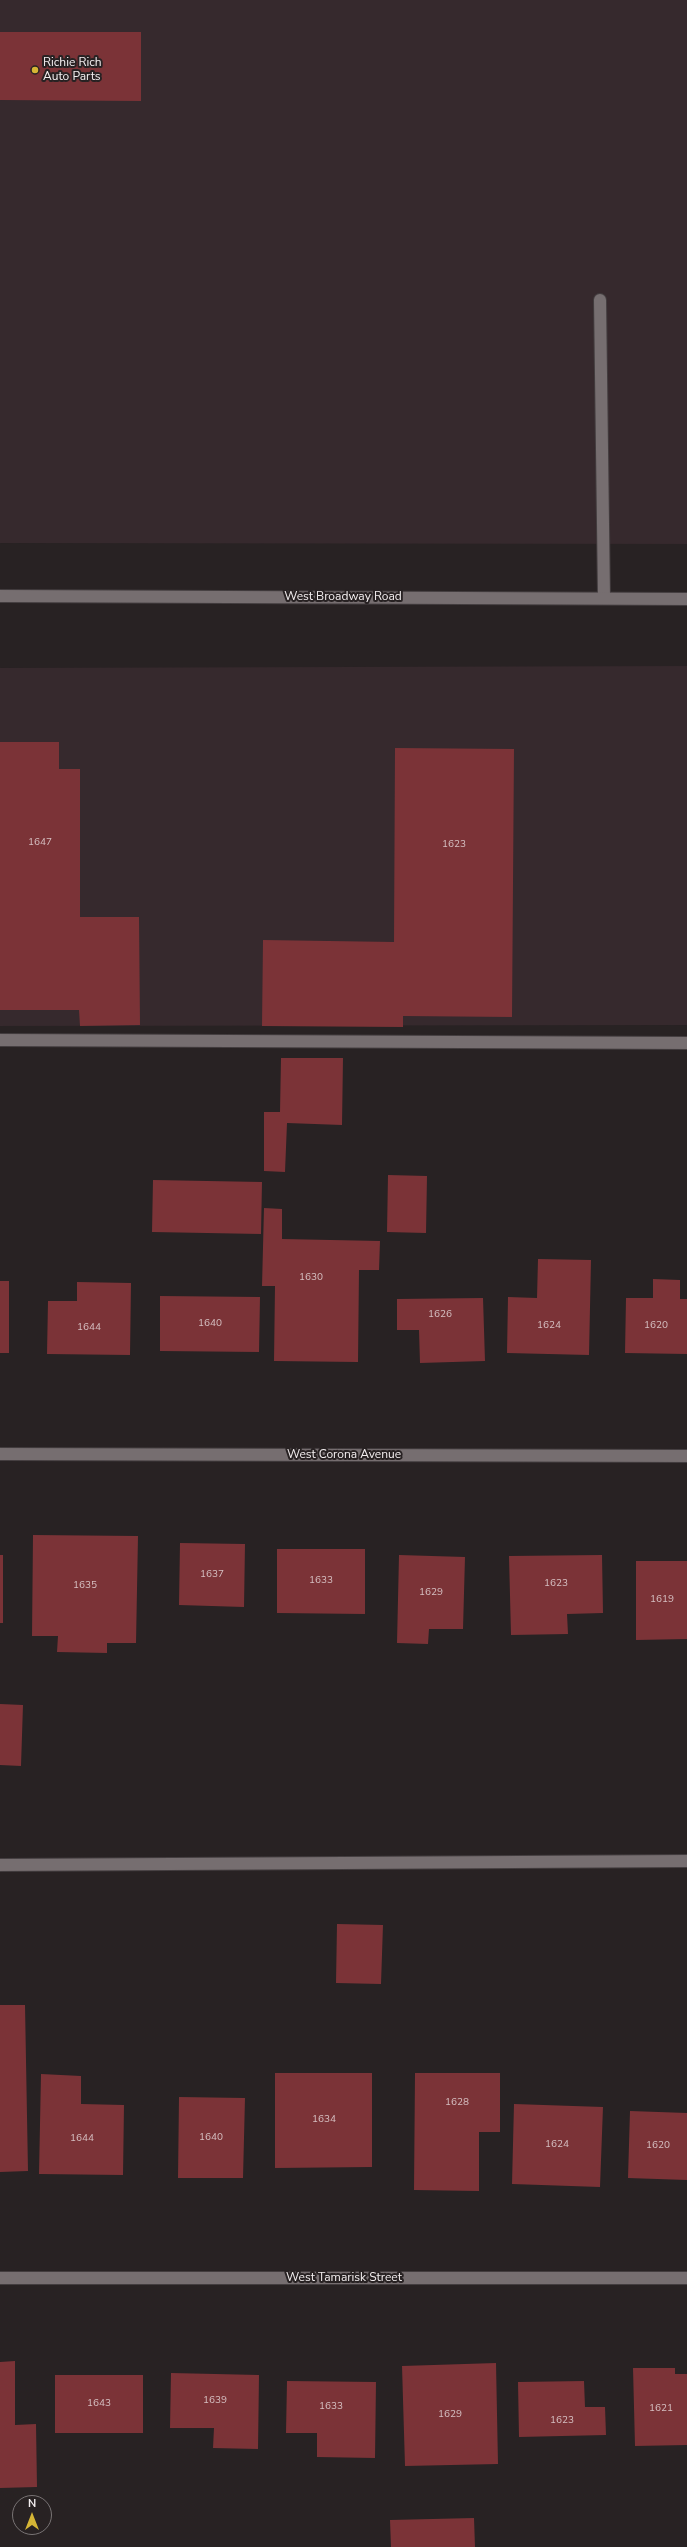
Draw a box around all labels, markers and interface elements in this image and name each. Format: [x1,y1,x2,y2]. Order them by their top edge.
place label: Richie Rich Auto Parts [43,56,102,84]
marker: Richie Rich Auto Parts [30,65,40,75]
street label: West Broadway Road [284,590,402,604]
house number: 1647 [28,837,52,849]
house number: 1623 [442,839,466,851]
house number: 1630 [299,1272,323,1284]
house number: 1626 [428,1309,452,1321]
house number: 1640 [198,1318,222,1330]
house number: 1624 [537,1320,561,1332]
house number: 1620 [644,1320,668,1332]
house number: 1644 [77,1322,101,1334]
street label: West Corona Avenue [287,1448,401,1462]
house number: 1637 [200,1569,224,1581]
house number: 1633 [309,1575,333,1587]
house number: 1623 [544,1578,568,1590]
house number: 1635 [73,1580,97,1592]
house number: 1629 [419,1587,443,1599]
house number: 1619 [650,1594,674,1606]
house number: 1628 [445,2097,469,2109]
house number: 1634 [312,2114,336,2126]
house number: 1640 [199,2132,223,2144]
house number: 1644 [70,2133,94,2145]
house number: 1624 [545,2139,569,2151]
house number: 1620 [646,2140,670,2152]
street label: West Tamarisk Street [286,2271,402,2285]
house number: 1639 [203,2395,227,2407]
house number: 1643 [87,2398,111,2410]
house number: 1633 [319,2401,343,2413]
house number: 1621 [649,2403,673,2415]
house number: 1629 [438,2409,462,2421]
house number: 1623 [550,2415,574,2427]
north arrow [12,2495,52,2535]
text: N [28,2496,36,2511]

